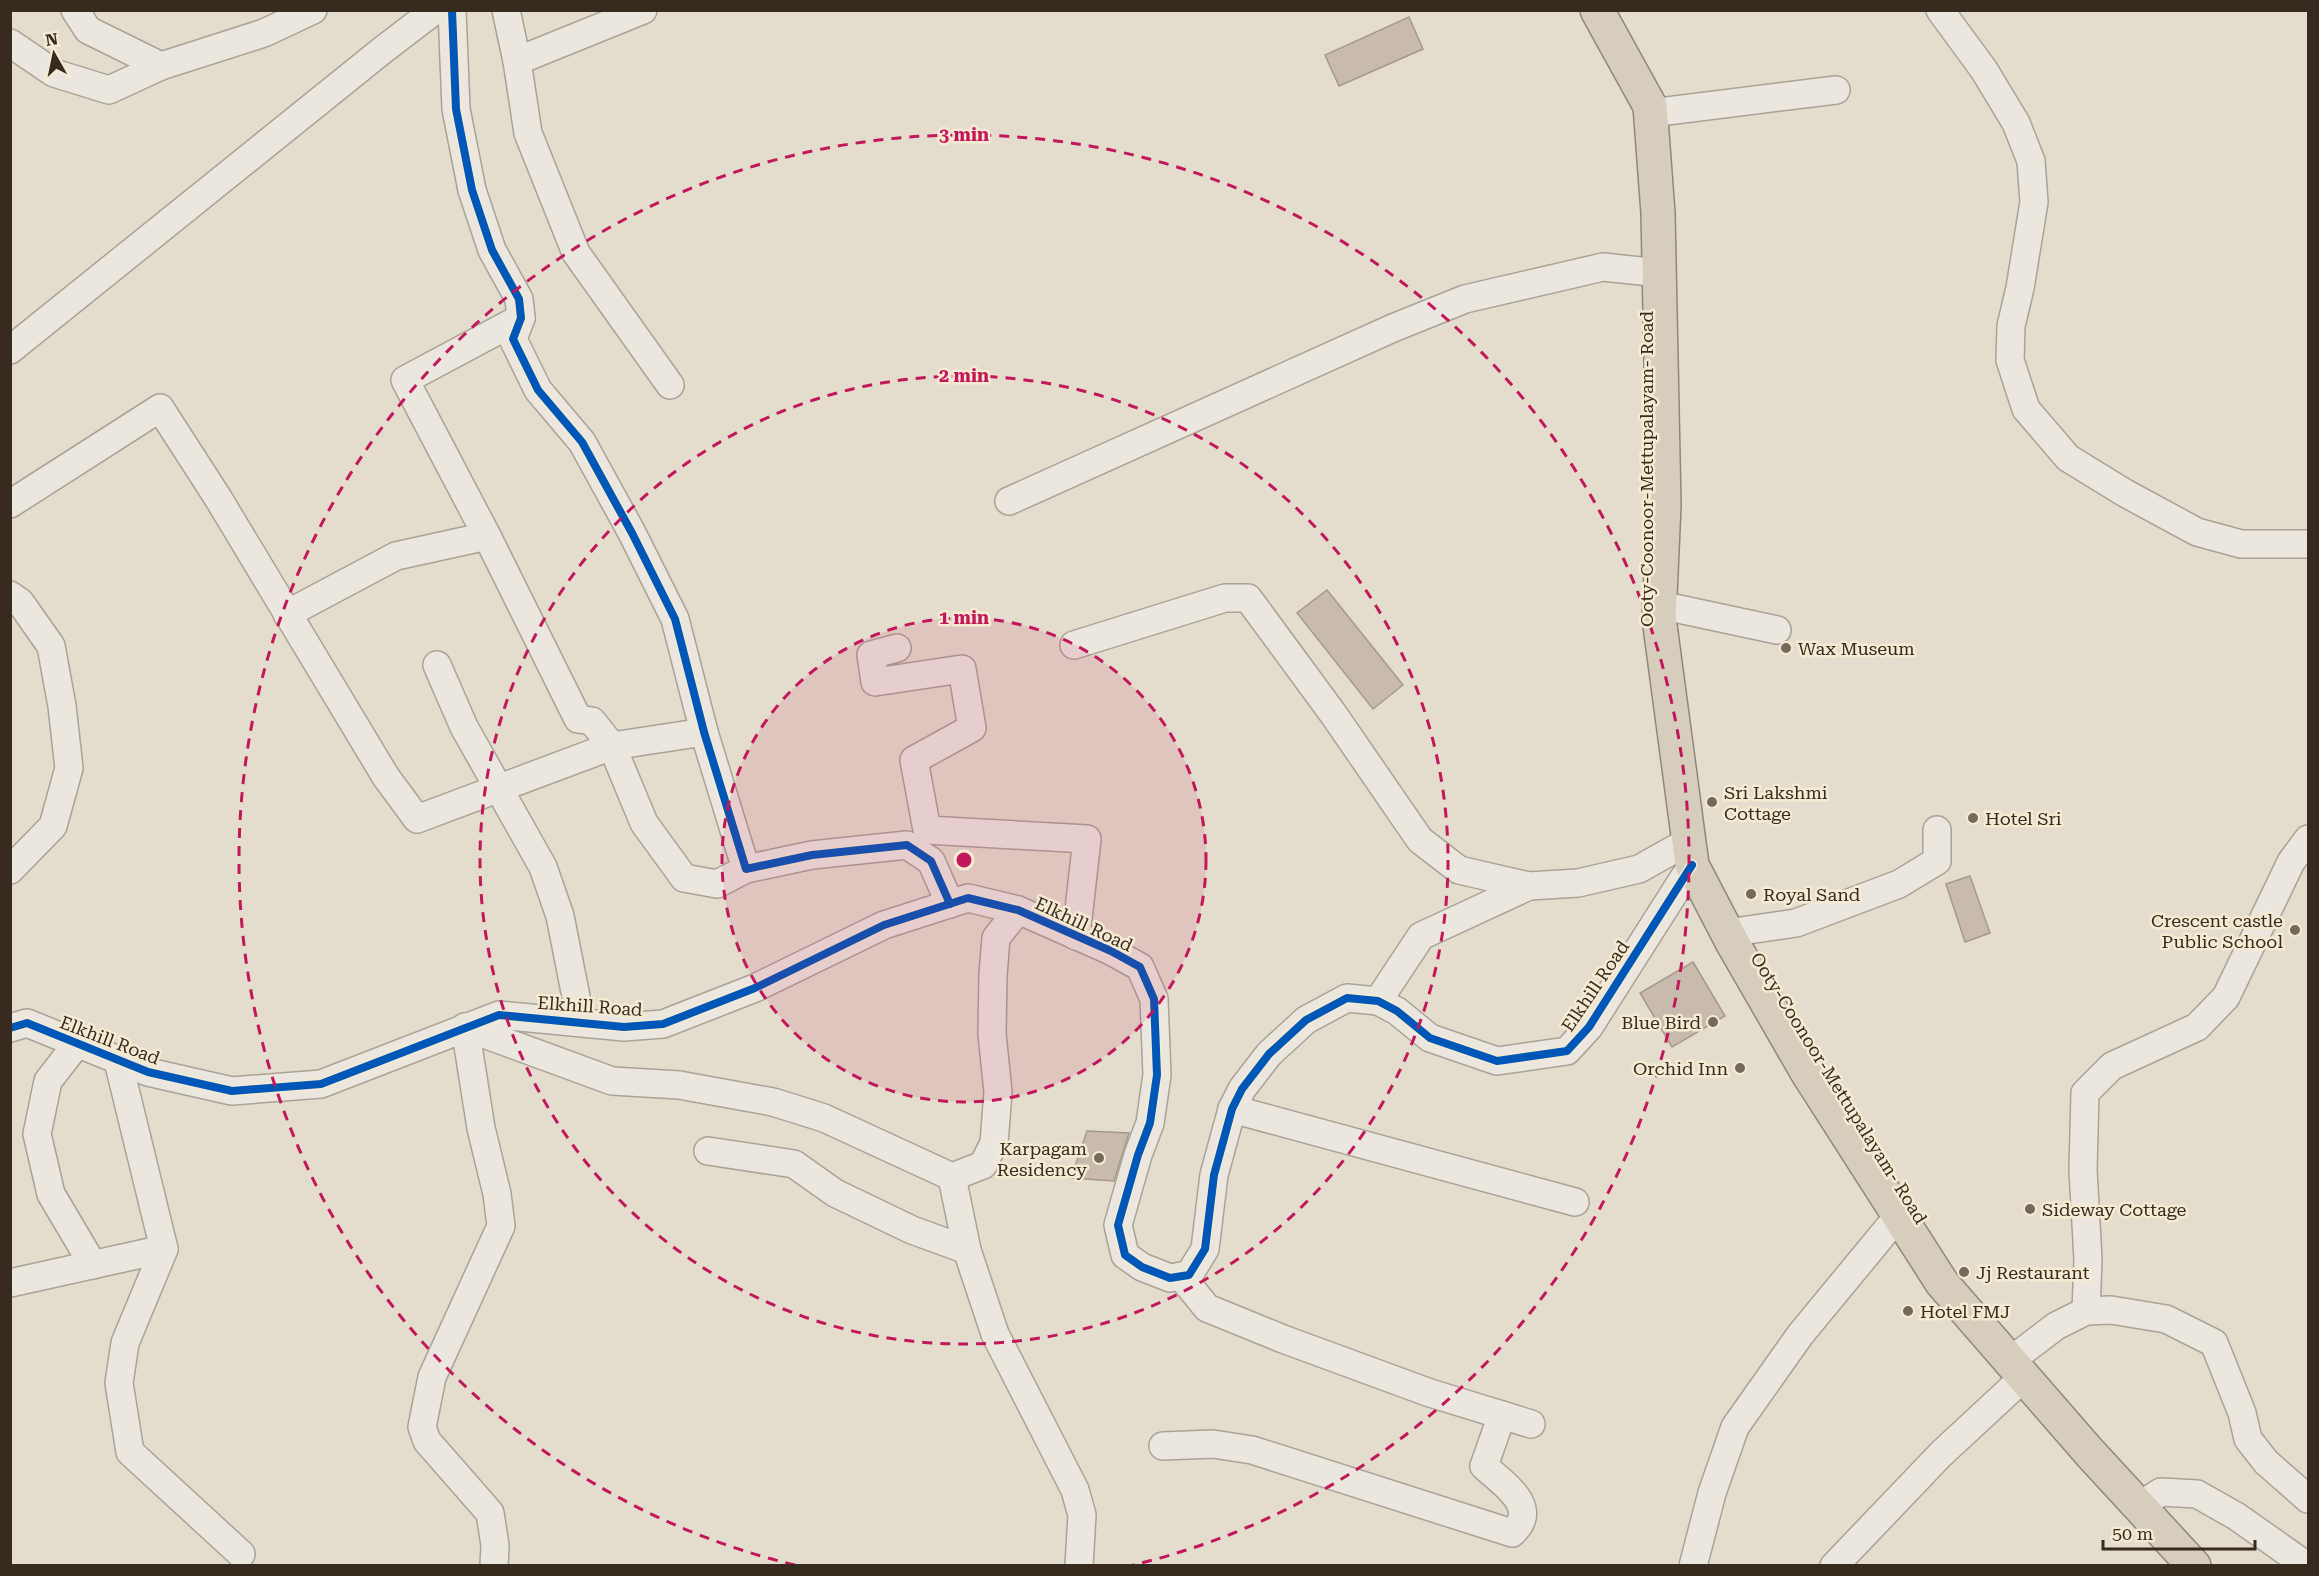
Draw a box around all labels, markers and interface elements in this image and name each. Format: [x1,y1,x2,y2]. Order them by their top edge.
north arrow [24,24,84,84]
text: N [44,29,59,50]
text: 3 min [939,124,989,145]
street label: Ooty-Coonoor-Mettupalayam- Road [1636,311,1657,627]
text: 2 min [939,365,989,386]
text: 1 min [939,607,989,628]
place label: Wax Museum [1798,638,1915,659]
marker: Wax Museum [1779,641,1793,655]
place label: Sri Lakshmi Cottage [1724,782,1828,824]
marker: Sri Lakshmi Cottage [1705,795,1719,809]
place label: Hotel Sri [1985,808,2062,829]
marker: Hotel Sri [1966,811,1980,825]
centre of rings [954,850,974,870]
place label: Royal Sand [1763,884,1861,905]
marker: Royal Sand [1744,887,1758,901]
street label: Elkhill Road [1032,892,1137,956]
place label: Crescent castle Public School [2151,910,2283,952]
marker: Crescent castle Public School [2288,923,2302,937]
street label: Elkhill Road [1557,936,1633,1036]
street label: Ooty-Coonoor-Mettupalayam- Road [1746,948,1932,1228]
street label: Elkhill Road [537,992,644,1020]
street label: Elkhill Road [57,1011,163,1069]
place label: Blue Bird [1621,1012,1701,1033]
marker: Blue Bird [1706,1015,1720,1029]
place label: Orchid Inn [1633,1058,1728,1079]
marker: Orchid Inn [1733,1061,1747,1075]
place label: Karpagam Residency [997,1138,1087,1180]
marker: Karpagam Residency [1092,1151,1106,1165]
place label: Sideway Cottage [2042,1199,2186,1220]
marker: Sideway Cottage [2023,1202,2037,1216]
place label: Jj Restaurant [1976,1262,2090,1283]
marker: Jj Restaurant [1957,1265,1971,1279]
place label: Hotel FMJ [1920,1301,2010,1322]
marker: Hotel FMJ [1901,1304,1915,1318]
scale bar [2103,1513,2254,1551]
text: 50 m [2112,1523,2153,1544]

